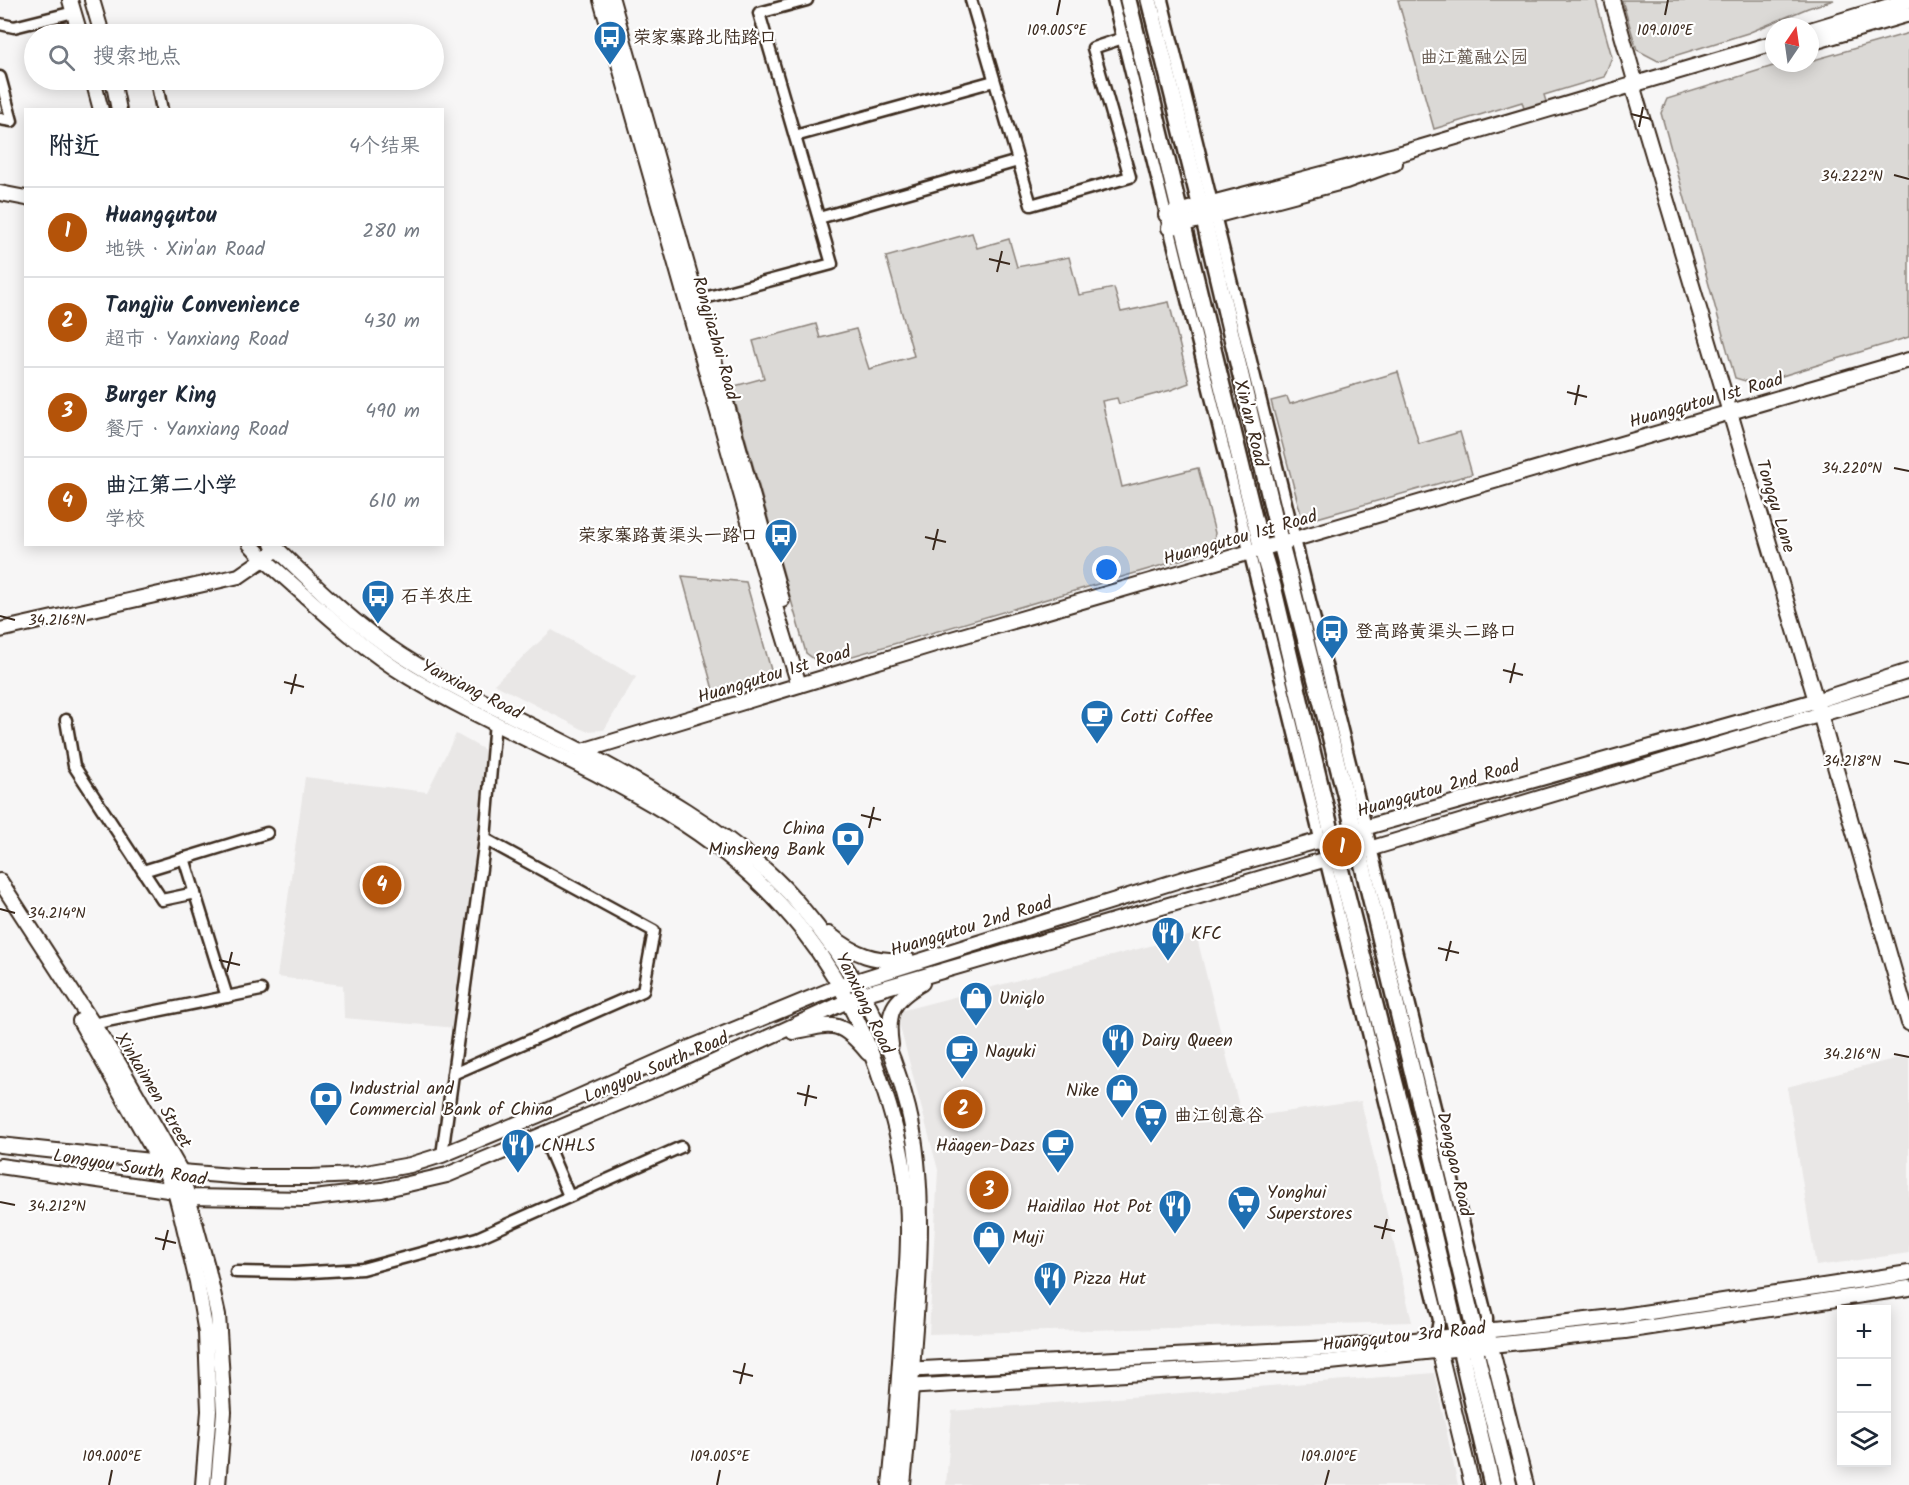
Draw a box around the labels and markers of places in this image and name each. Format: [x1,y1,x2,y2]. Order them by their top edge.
bus stop icon: 荣家寨路北陆路口 [592,19,628,66]
place label: 荣家寨路北陆路口 [633,24,777,53]
bus stop icon: 荣家寨路黄渠头一路口 [763,517,799,564]
place label: 荣家寨路黄渠头一路口 [578,522,758,551]
bus stop icon: 石羊农庄 [360,578,396,625]
place label: 石羊农庄 [401,583,473,612]
bus stop icon: 登高路黄渠头二路口 [1314,613,1350,660]
place label: 登高路黄渠头二路口 [1355,618,1517,647]
cafe icon: Cotti Coffee [1079,698,1115,745]
place label: Cotti Coffee [1120,703,1213,732]
place label: China Minsheng Bank [708,815,826,865]
bank icon: China Minsheng Bank [830,820,866,867]
pin: 1 [1322,824,1362,870]
pin: 4 [362,862,401,908]
restaurant icon: KFC [1150,915,1186,962]
place label: KFC [1191,920,1222,949]
shop icon: Uniqlo [958,980,994,1027]
place label: Uniqlo [999,985,1045,1014]
restaurant icon: Dairy Queen [1100,1022,1136,1069]
place label: Dairy Queen [1141,1027,1233,1056]
cafe icon: Nayuki [944,1033,980,1080]
place label: Nayuki [985,1038,1036,1067]
shop icon: Nike [1104,1072,1140,1119]
place label: Industrial and Commercial Bank of China [349,1075,553,1125]
place label: Nike [1066,1077,1099,1106]
bank icon: Industrial and Commercial Bank of China [308,1080,344,1127]
pin: 2 [944,1086,982,1132]
supermarket icon: 曲江创意谷 [1133,1097,1169,1144]
place label: 曲江创意谷 [1174,1102,1264,1131]
restaurant icon: CNHLS [500,1127,536,1174]
cafe icon: Häagen-Dazs [1040,1127,1076,1174]
place label: CNHLS [541,1132,596,1161]
place label: Häagen-Dazs [936,1132,1035,1161]
pin: 3 [970,1168,1008,1212]
place label: Yonghui Superstores [1267,1179,1353,1229]
supermarket icon: Yonghui Superstores [1226,1184,1262,1231]
restaurant icon: Haidilao Hot Pot [1157,1188,1193,1235]
place label: Haidilao Hot Pot [1026,1193,1153,1222]
shop icon: Muji [971,1219,1007,1266]
place label: Muji [1012,1224,1044,1253]
restaurant icon: Pizza Hut [1032,1260,1068,1307]
place label: Pizza Hut [1073,1265,1147,1294]

